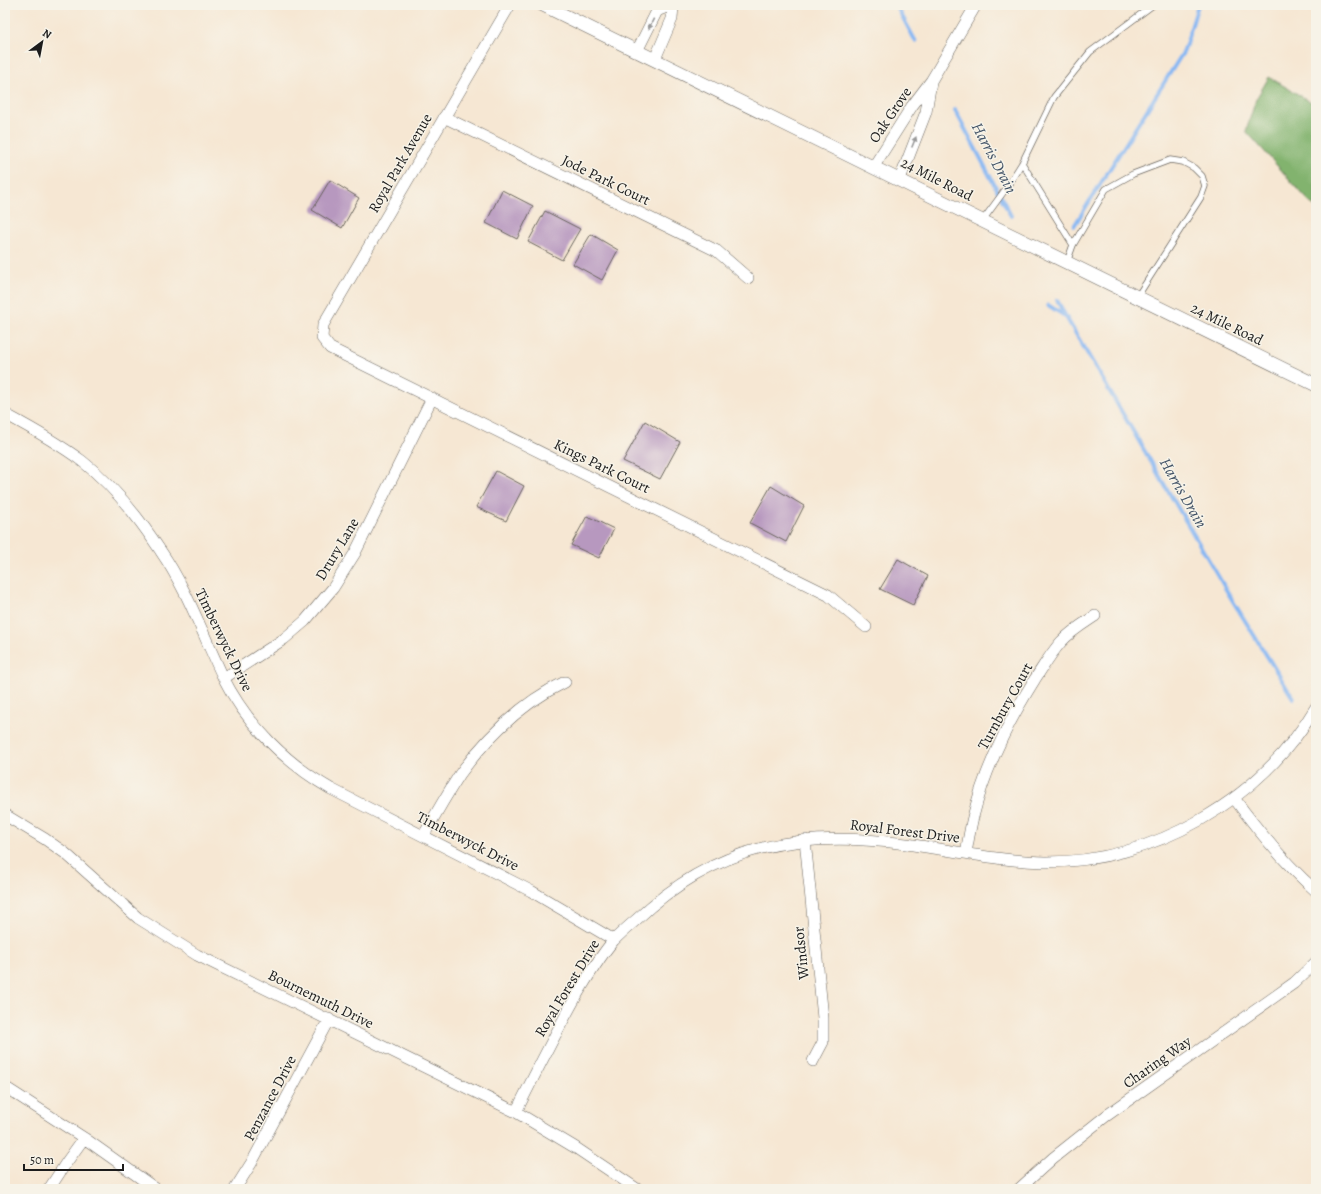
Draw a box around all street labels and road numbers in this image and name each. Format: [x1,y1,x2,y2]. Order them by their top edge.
street label: Oak Grove [864,83,916,147]
street label: Royal Park Avenue [363,109,437,216]
street label: Jode Park Court [558,150,654,210]
street label: 24 Mile Road [898,152,977,206]
street label: 24 Mile Road [1187,298,1267,351]
street label: Kings Park Court [550,434,654,498]
street label: Drury Lane [311,514,364,584]
street label: Timberwyck Drive [190,585,258,695]
street label: Turnbury Court [973,659,1037,753]
street label: Timberwyck Drive [413,807,523,876]
street label: Royal Forest Drive [849,814,961,848]
street label: Windsor [788,925,814,981]
street label: Royal Forest Drive [530,935,604,1040]
street label: Bournemuth Drive [265,965,377,1033]
street label: Charing Way [1119,1031,1195,1093]
street label: Penzance Drive [239,1052,301,1144]

